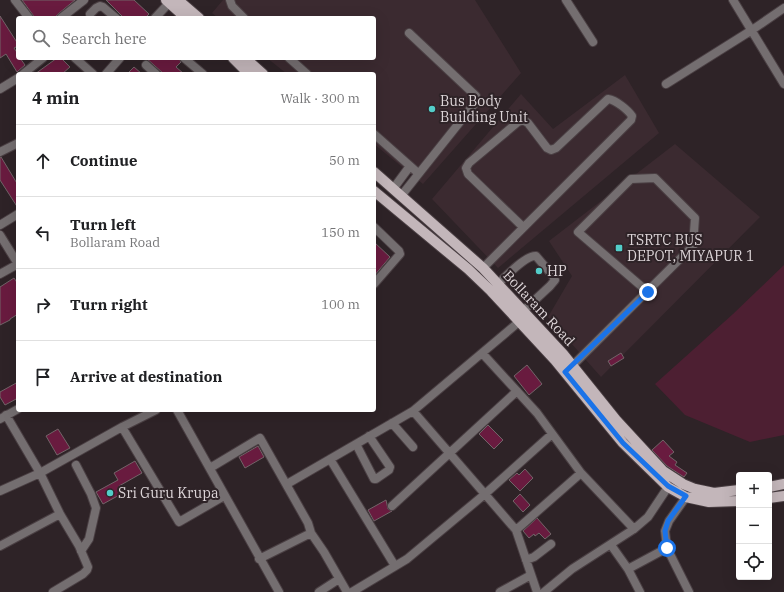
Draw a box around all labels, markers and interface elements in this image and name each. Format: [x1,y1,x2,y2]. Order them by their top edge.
search box [16,16,376,60]
icon: search [30,27,52,49]
text: Search here [62,29,147,48]
text: 4 min [32,87,80,109]
text: Walk · 300 m [281,90,360,107]
place label: Bus Body Building Unit [440,92,528,126]
marker: Bus Body Building Unit [427,104,437,114]
icon: ahead [32,150,54,172]
text: Continue [70,151,137,170]
text: 50 m [329,152,360,169]
text: Turn left [70,215,136,234]
icon: left [32,222,54,244]
text: 150 m [321,224,360,241]
place label: TSRTC BUS DEPOT, MIYAPUR 1 [627,231,754,265]
text: Bollaram Road [70,234,160,251]
marker: TSRTC BUS DEPOT, MIYAPUR 1 [614,243,624,253]
place label: HP [547,262,567,280]
street label: Bollaram Road [499,266,579,350]
marker: HP [534,266,544,276]
route end [639,283,657,301]
icon: right [32,294,54,316]
text: Turn right [70,295,148,314]
text: 100 m [321,296,360,313]
icon: arrive [32,366,54,388]
text: Arrive at destination [70,367,222,386]
map controls [736,472,772,580]
button: + [736,472,772,508]
place label: Sri Guru Krupa [118,484,219,502]
marker: Sri Guru Krupa [105,488,115,498]
button: − [736,508,772,544]
route start [658,539,676,557]
button: locate [736,544,772,580]

